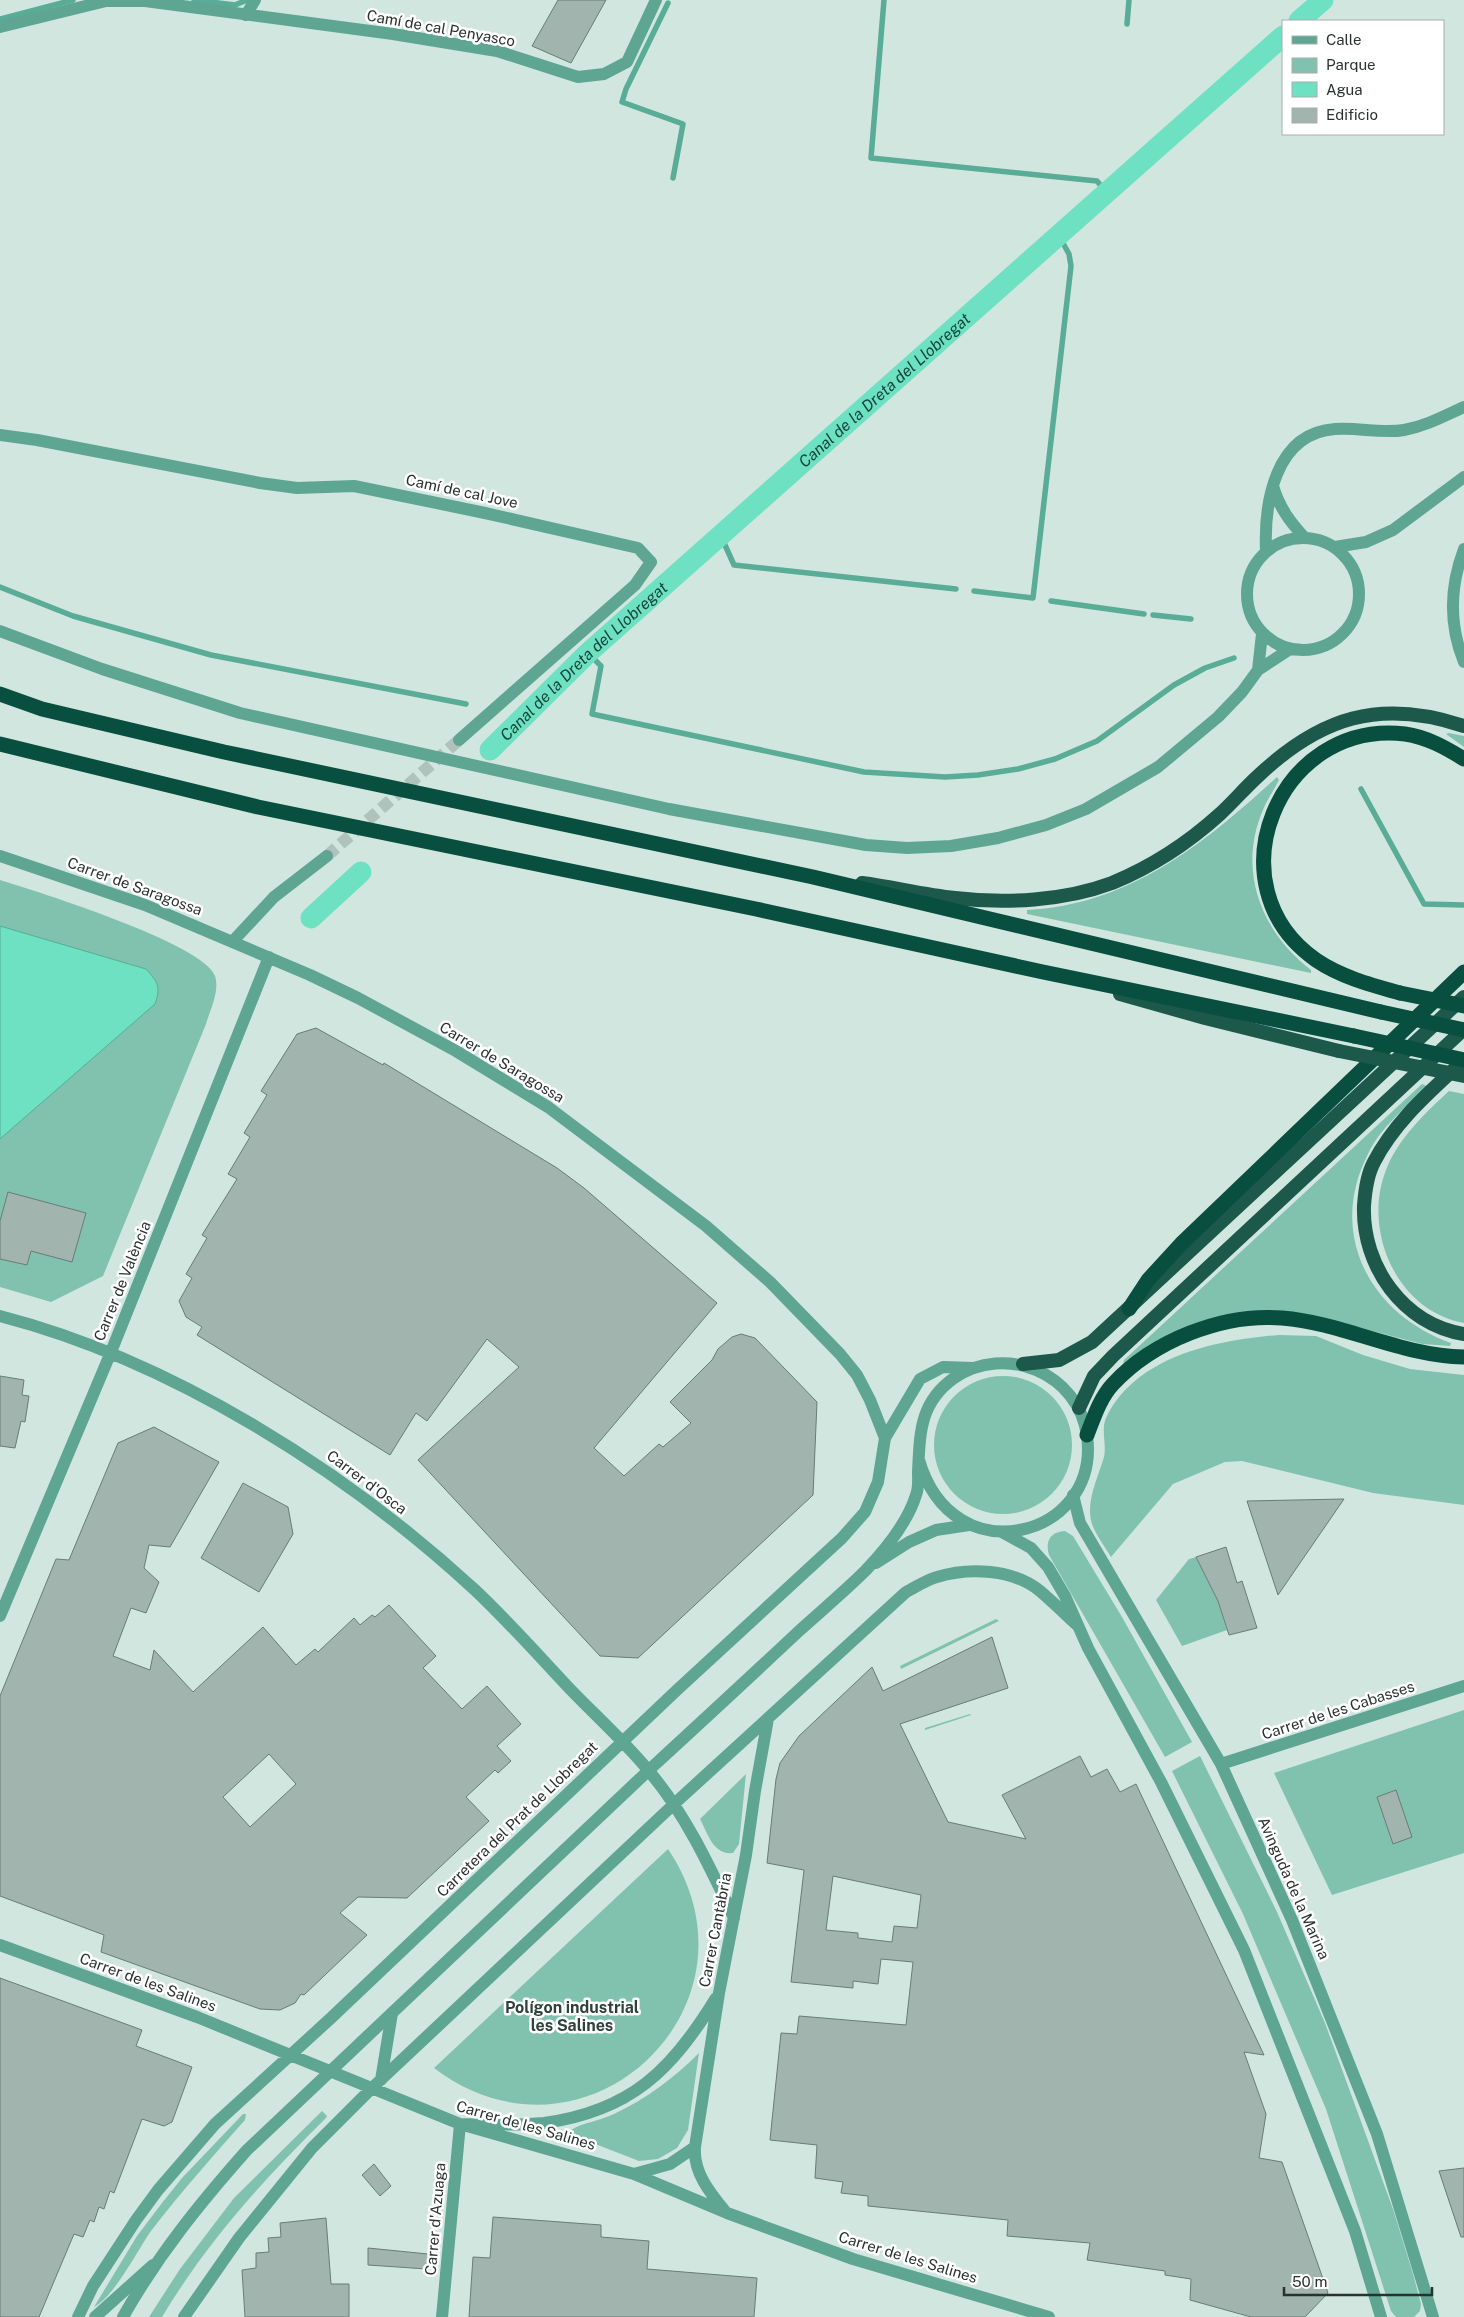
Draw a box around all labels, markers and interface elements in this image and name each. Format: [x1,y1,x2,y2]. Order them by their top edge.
street label: Camí de cal Penyasco [365,7,517,49]
legend [1282,20,1444,135]
text: Calle [1326,31,1362,48]
text: Parque [1326,56,1376,73]
text: Agua [1326,81,1363,98]
text: Edificio [1326,106,1378,123]
water label: Canal de la Dreta del Llobregat [795,309,974,471]
street label: Camí de cal Jove [404,471,520,511]
water label: Canal de la Dreta del Llobregat [496,578,671,744]
street label: Carrer de Saragossa [65,854,205,918]
street label: Carrer de Saragossa [437,1018,567,1106]
street label: Carrer de València [90,1219,154,1343]
street label: Carrer d'Osca [324,1447,410,1517]
street label: Carrer de les Cabasses [1260,1677,1416,1743]
street label: Carretera del Prat de Llobregat [433,1738,601,1900]
street label: Avinguda de la Marina [1255,1814,1333,1962]
street label: Carrer Cantàbria [696,1871,734,1989]
street label: Carrer de les Salines [77,1949,219,2015]
district label: Polígon industrial les Salines [505,1998,639,2035]
street label: Carrer de les Salines [454,2097,598,2153]
street label: Carrer d'Azuaga [422,2162,448,2276]
street label: Carrer de les Salines [837,2228,979,2286]
scale bar [1284,2264,1432,2296]
text: 50 m [1292,2273,1327,2290]

